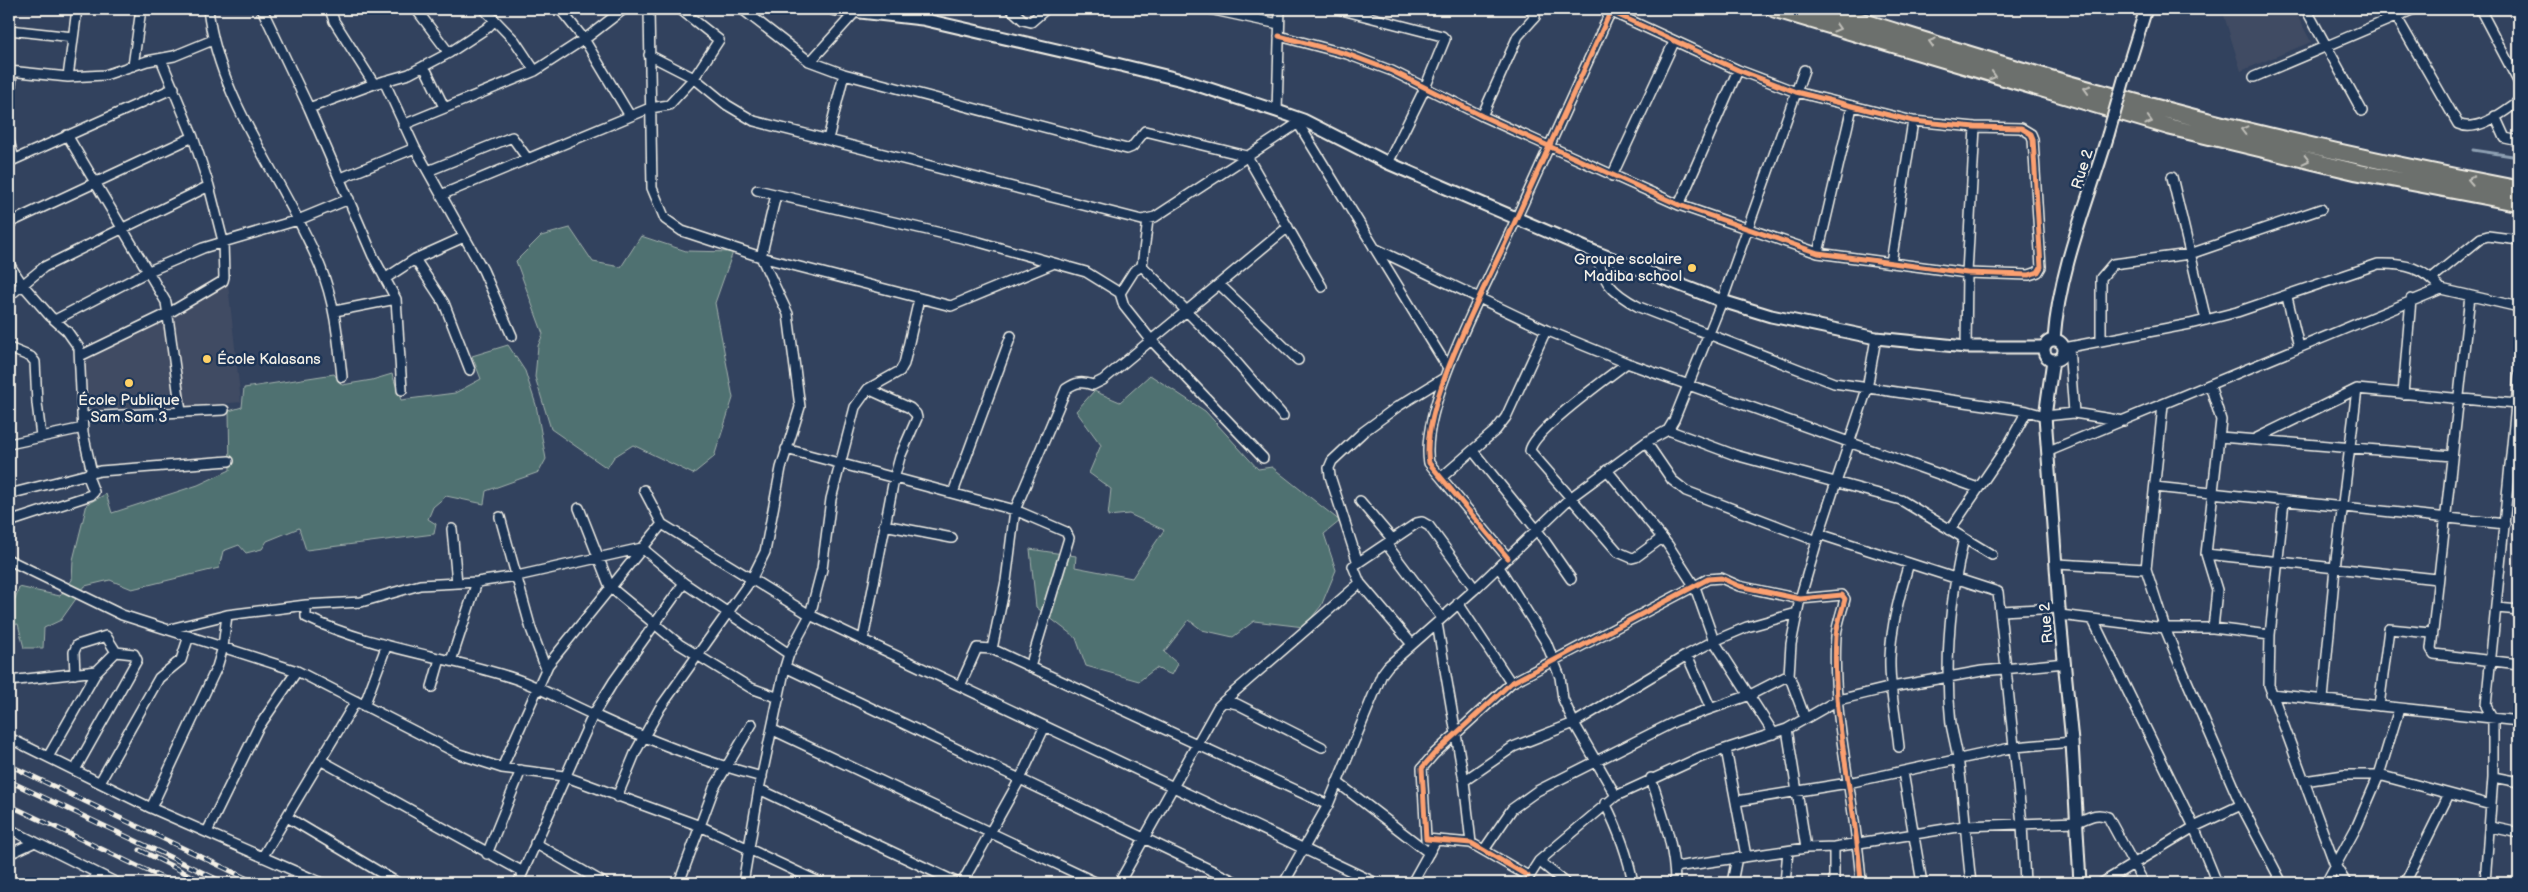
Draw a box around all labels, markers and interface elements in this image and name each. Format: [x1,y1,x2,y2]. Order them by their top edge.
one-way arrow [1833,23,1841,33]
one-way arrow [1928,37,1936,47]
one-way arrow [1988,70,1996,80]
one-way arrow [2084,85,2092,95]
one-way arrow [2144,116,2152,126]
one-way arrow [2241,126,2249,136]
street label: Rue 2 [2067,147,2098,191]
one-way arrow [2302,154,2311,165]
one-way arrow [2467,175,2476,186]
place label: Groupe scolaire Madiba school [1574,250,1682,286]
marker: Groupe scolaire Madiba school [1686,262,1698,274]
place label: École Kalasans [217,350,321,369]
marker: École Kalasans [201,353,213,365]
marker: École Publique Sam Sam 3 [123,377,135,389]
place label: École Publique Sam Sam 3 [78,391,180,427]
street label: Rue 2 [2035,602,2058,644]

